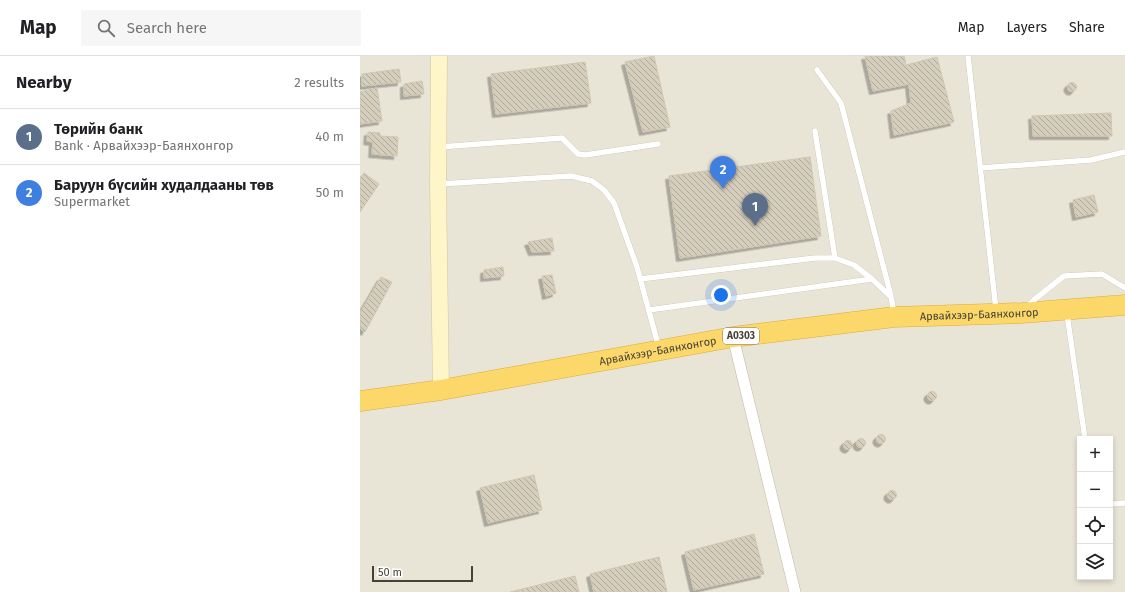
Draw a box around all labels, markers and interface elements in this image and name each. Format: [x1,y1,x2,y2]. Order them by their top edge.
search box [81,10,361,46]
text: Map [20,16,57,39]
icon: search [95,17,117,39]
text: Search here [127,19,207,37]
text: Map [958,19,984,36]
text: Layers [1006,19,1047,36]
text: Share [1069,19,1105,36]
text: Nearby [16,72,71,93]
text: 2 results [294,75,344,90]
text: Төрийн банк [54,120,143,138]
text: 1 [26,129,32,144]
text: 40 m [315,129,344,144]
text: Bank · Арвайхээр-Баянхонгор [54,138,234,153]
pin: 2 [710,156,736,189]
text: Баруун бүсийн худалдааны төв [54,176,274,194]
text: 2 [26,185,32,200]
text: 50 m [316,185,344,200]
pin: 1 [742,193,768,226]
text: Supermarket [54,194,130,209]
your location [711,285,731,305]
street label: Арвайхээр-Баянхонгор [920,305,1039,323]
road number: A0303 [723,328,759,344]
street label: Арвайхээр-Баянхонгор [598,334,717,368]
map controls [1077,436,1113,580]
button: + [1077,436,1113,472]
button: − [1077,472,1113,508]
button: locate [1077,508,1113,544]
button: layers [1077,544,1113,580]
scale bar [372,564,473,583]
text: 50 m [378,566,402,579]

